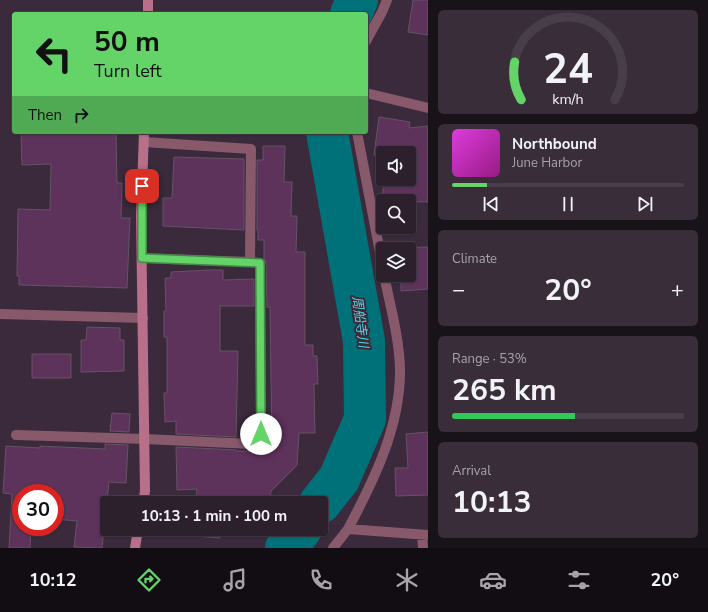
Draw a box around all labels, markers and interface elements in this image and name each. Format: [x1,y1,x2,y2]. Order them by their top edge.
text: 50 m [94,23,160,61]
icon: left [28,28,80,80]
text: 24 [543,41,593,98]
text: Turn left [94,59,162,83]
text: km/h [552,90,584,109]
icon: right [70,104,92,126]
text: Then [28,105,62,125]
text: Northbound [512,134,597,154]
map controls [376,146,416,282]
button: sound [376,146,416,186]
text: June Harbor [512,154,582,172]
pin [125,169,159,203]
icon: arrive [131,175,153,197]
icon: previous [480,193,502,215]
icon: pause [557,193,579,215]
icon: next [634,193,656,215]
button: search [376,194,416,234]
button: layers [376,242,416,282]
text: Climate [452,250,497,268]
text: 20° [544,270,592,311]
text: − [452,275,465,305]
text: + [671,275,684,305]
water label: 周船寺川 [347,295,373,351]
text: Range · 53% [452,350,527,368]
text: 265 km [452,370,557,411]
position arrow [240,413,282,455]
text: Arrival [452,462,491,480]
text: 10:13 [452,482,531,523]
speed limit sign: 30 [12,484,64,536]
text: 10:13 · 1 min · 100 m [141,506,287,526]
icon: directions [135,566,163,594]
icon: music [221,566,249,594]
icon: phone [307,566,335,594]
icon: climate [393,566,421,594]
icon: car [479,566,507,594]
icon: filters [565,566,593,594]
text: 10:12 [29,568,77,592]
text: 20° [651,568,679,592]

